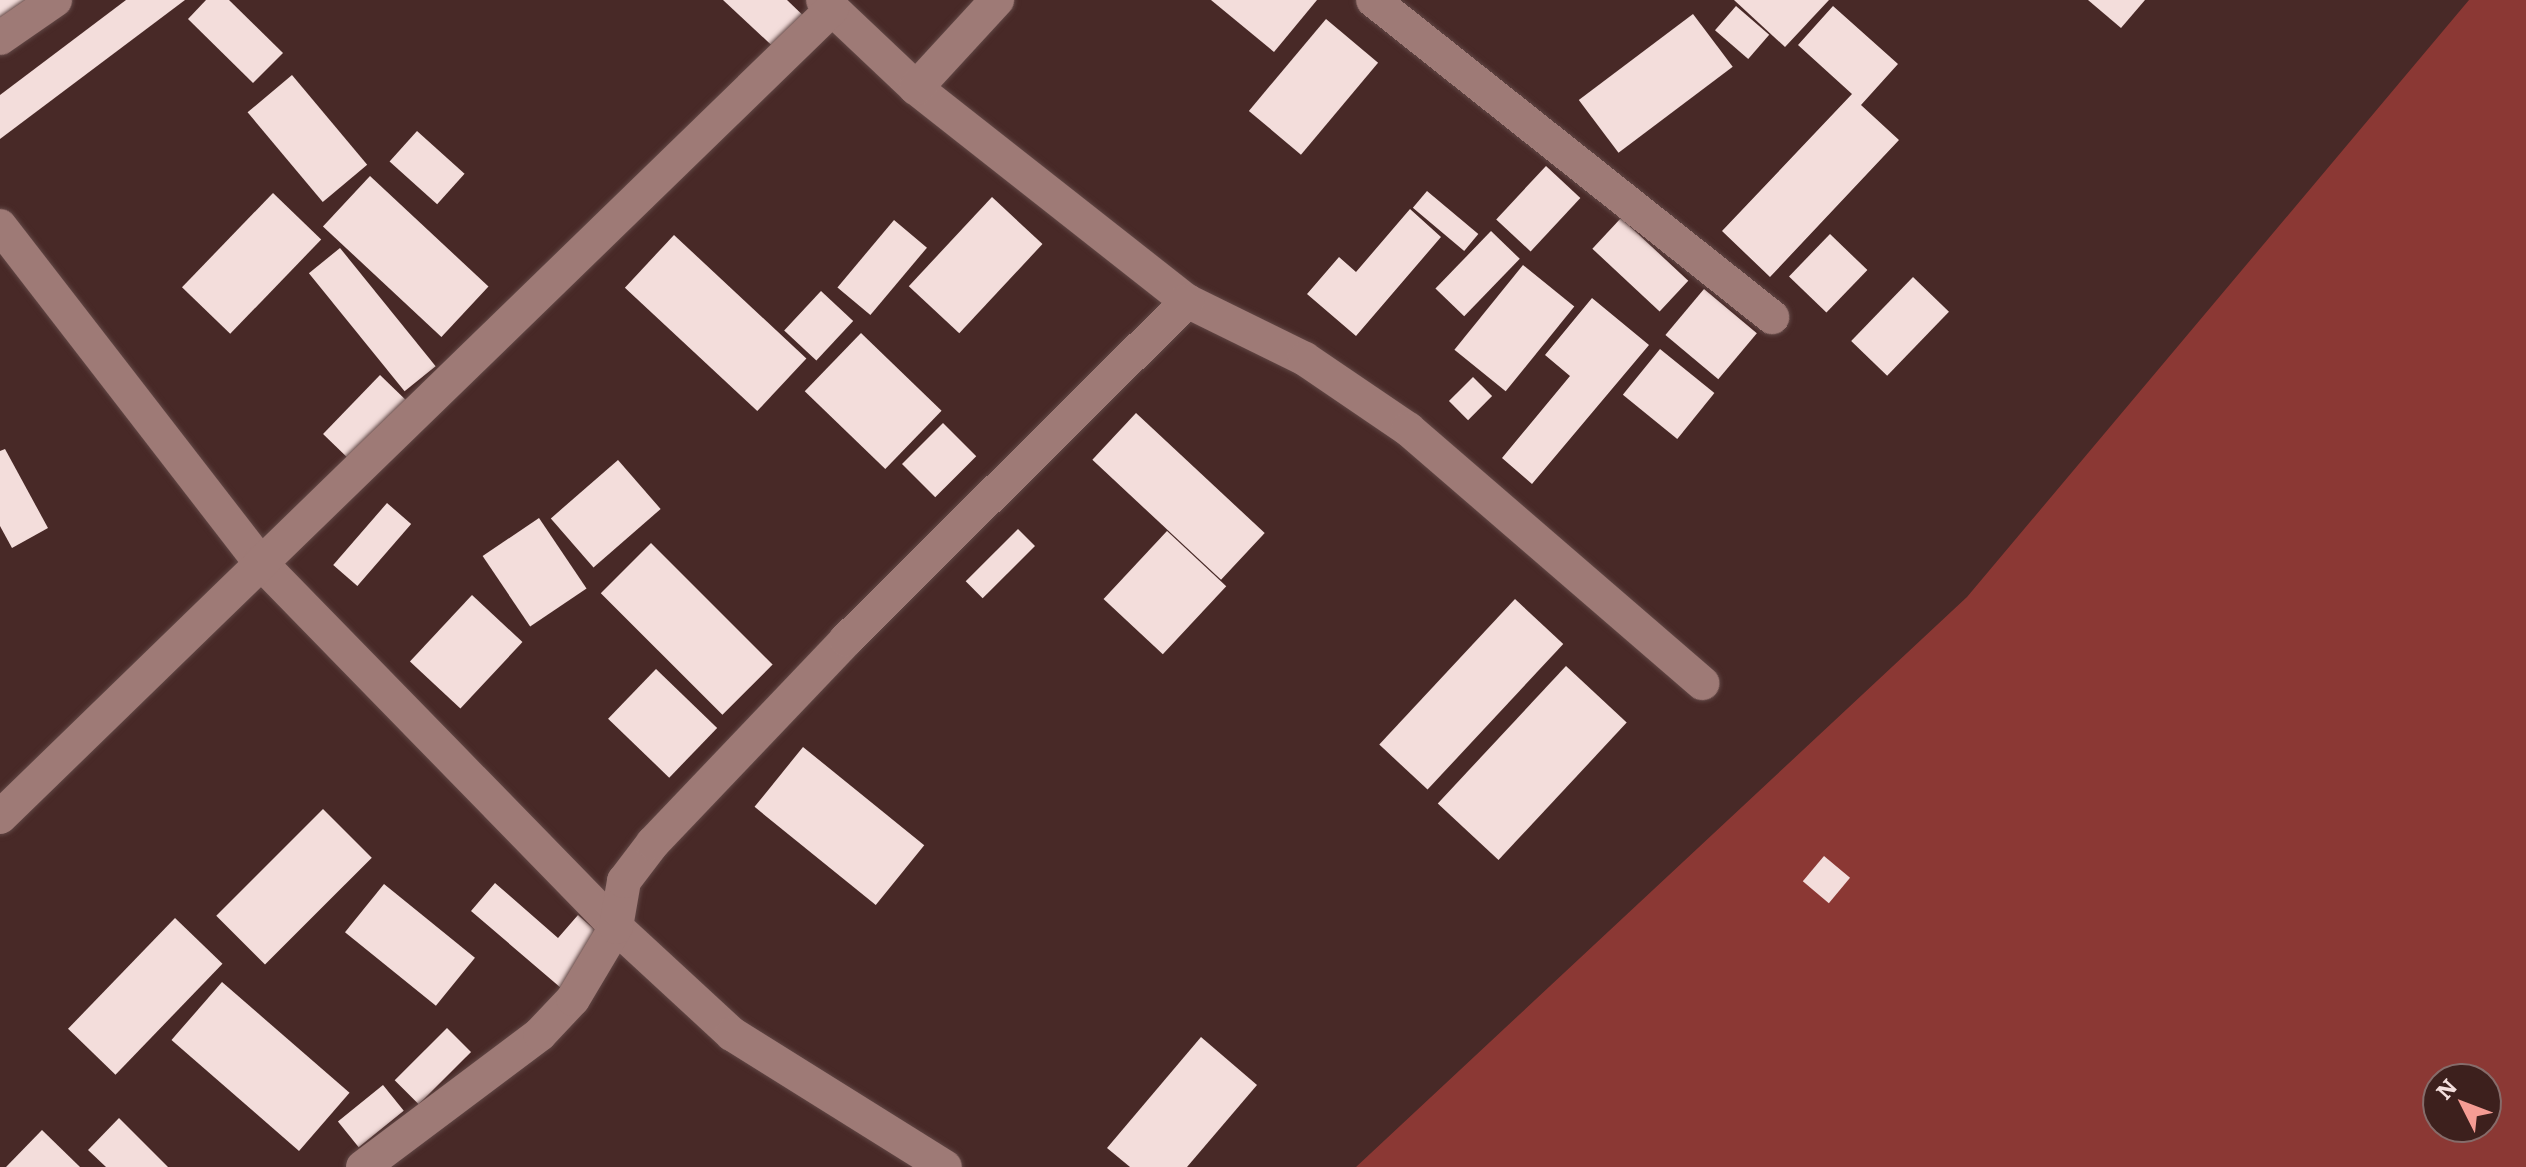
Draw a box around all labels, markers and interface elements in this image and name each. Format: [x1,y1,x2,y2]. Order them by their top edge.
north arrow [2422,1063,2502,1143]
text: N [2427,1070,2464,1106]

